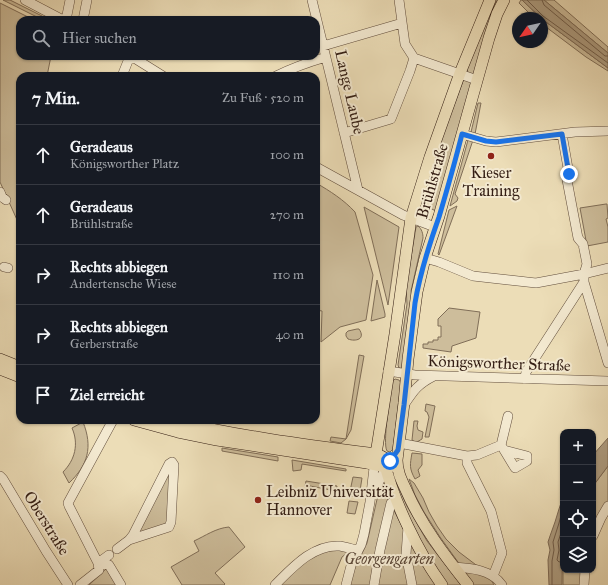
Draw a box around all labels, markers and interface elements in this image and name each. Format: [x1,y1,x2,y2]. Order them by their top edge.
north arrow [512,12,548,48]
search box [16,16,320,60]
icon: search [30,27,52,49]
text: Hier suchen [62,29,137,47]
street label: Lange Laube [330,48,369,137]
text: 7 Min. [32,88,80,109]
text: Zu Fuß · 520 m [222,90,304,106]
text: Geradeaus [70,138,133,156]
street label: Brühlstraße [412,141,452,221]
icon: ahead [32,144,54,166]
text: 100 m [270,147,304,163]
marker: Kieser Training [486,151,496,161]
text: Königsworther Platz [70,156,179,172]
place label: Kieser Training [463,163,520,201]
route end [560,165,578,183]
text: Geradeaus [70,198,133,216]
icon: ahead [32,204,54,226]
text: 270 m [270,207,304,223]
text: Brühlstraße [70,216,133,232]
text: Rechts abbiegen [70,258,168,276]
icon: right [32,264,54,286]
text: 110 m [272,267,304,283]
text: Andertensche Wiese [70,276,177,292]
text: Rechts abbiegen [70,318,168,336]
icon: right [32,324,54,346]
text: 40 m [275,327,304,343]
text: Gerberstraße [70,336,138,352]
street label: Königsworther Straße [427,351,571,376]
icon: arrive [32,384,54,406]
text: Ziel erreicht [70,386,145,404]
map controls [560,429,596,573]
button: + [560,429,596,465]
route start [381,452,399,470]
button: − [560,465,596,501]
place label: Leibniz Universität Hannover [266,482,394,519]
street label: Oberstraße [20,488,74,559]
marker: Leibniz Universität Hannover [253,495,263,505]
button: locate [560,501,596,537]
button: layers [560,537,596,573]
park label: Georgengarten [344,549,434,568]

